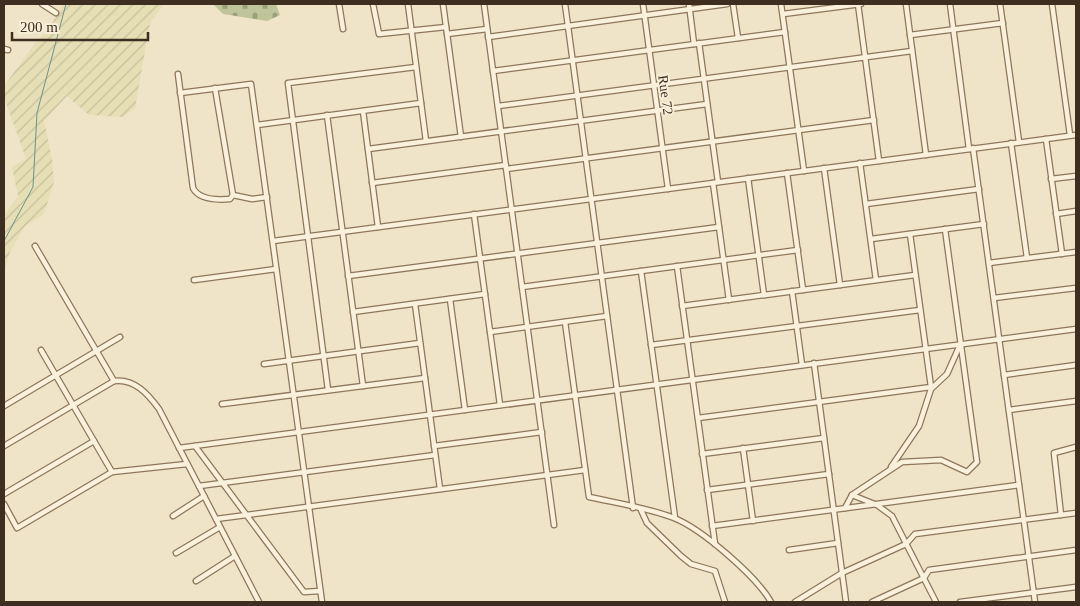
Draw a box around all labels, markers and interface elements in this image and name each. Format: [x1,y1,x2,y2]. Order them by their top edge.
scale bar [12,10,149,42]
text: 200 m [20,19,58,35]
street label: Rue 72 [655,74,676,116]

